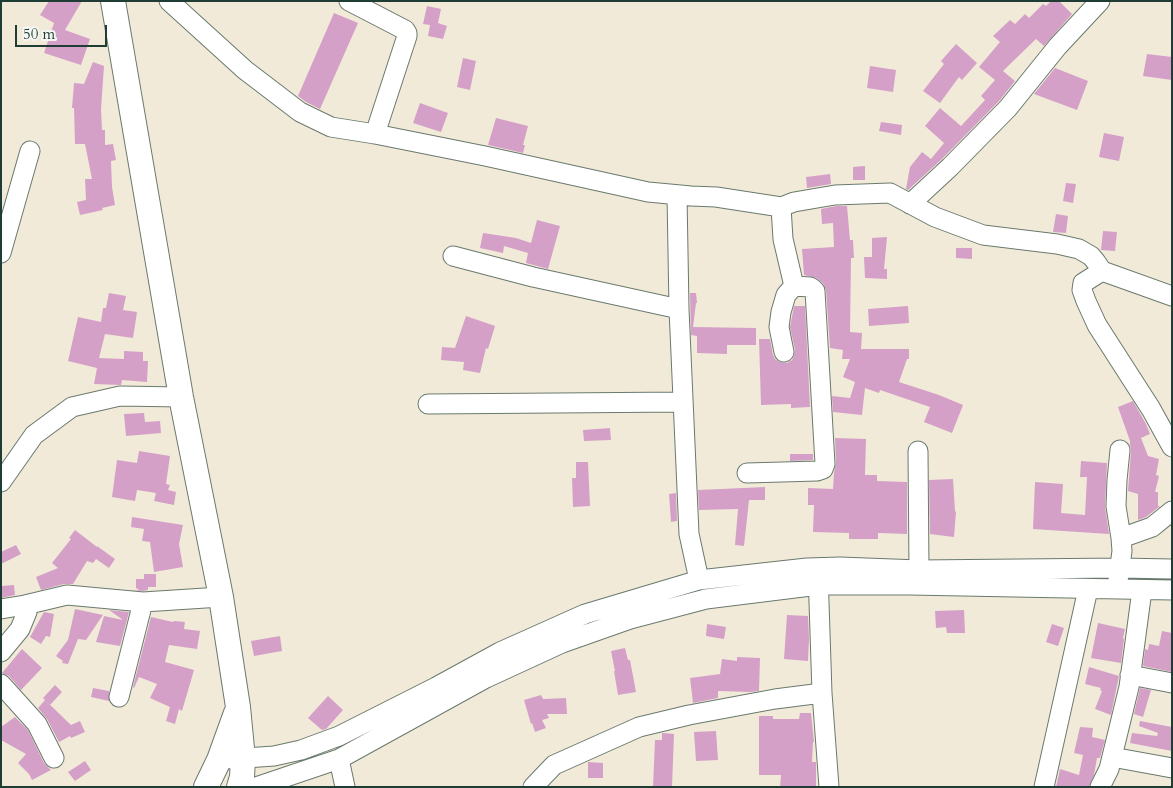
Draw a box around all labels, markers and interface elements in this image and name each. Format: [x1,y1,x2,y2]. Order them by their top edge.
scale bar [18,15,110,47]
text: 50 m [23,24,55,44]

